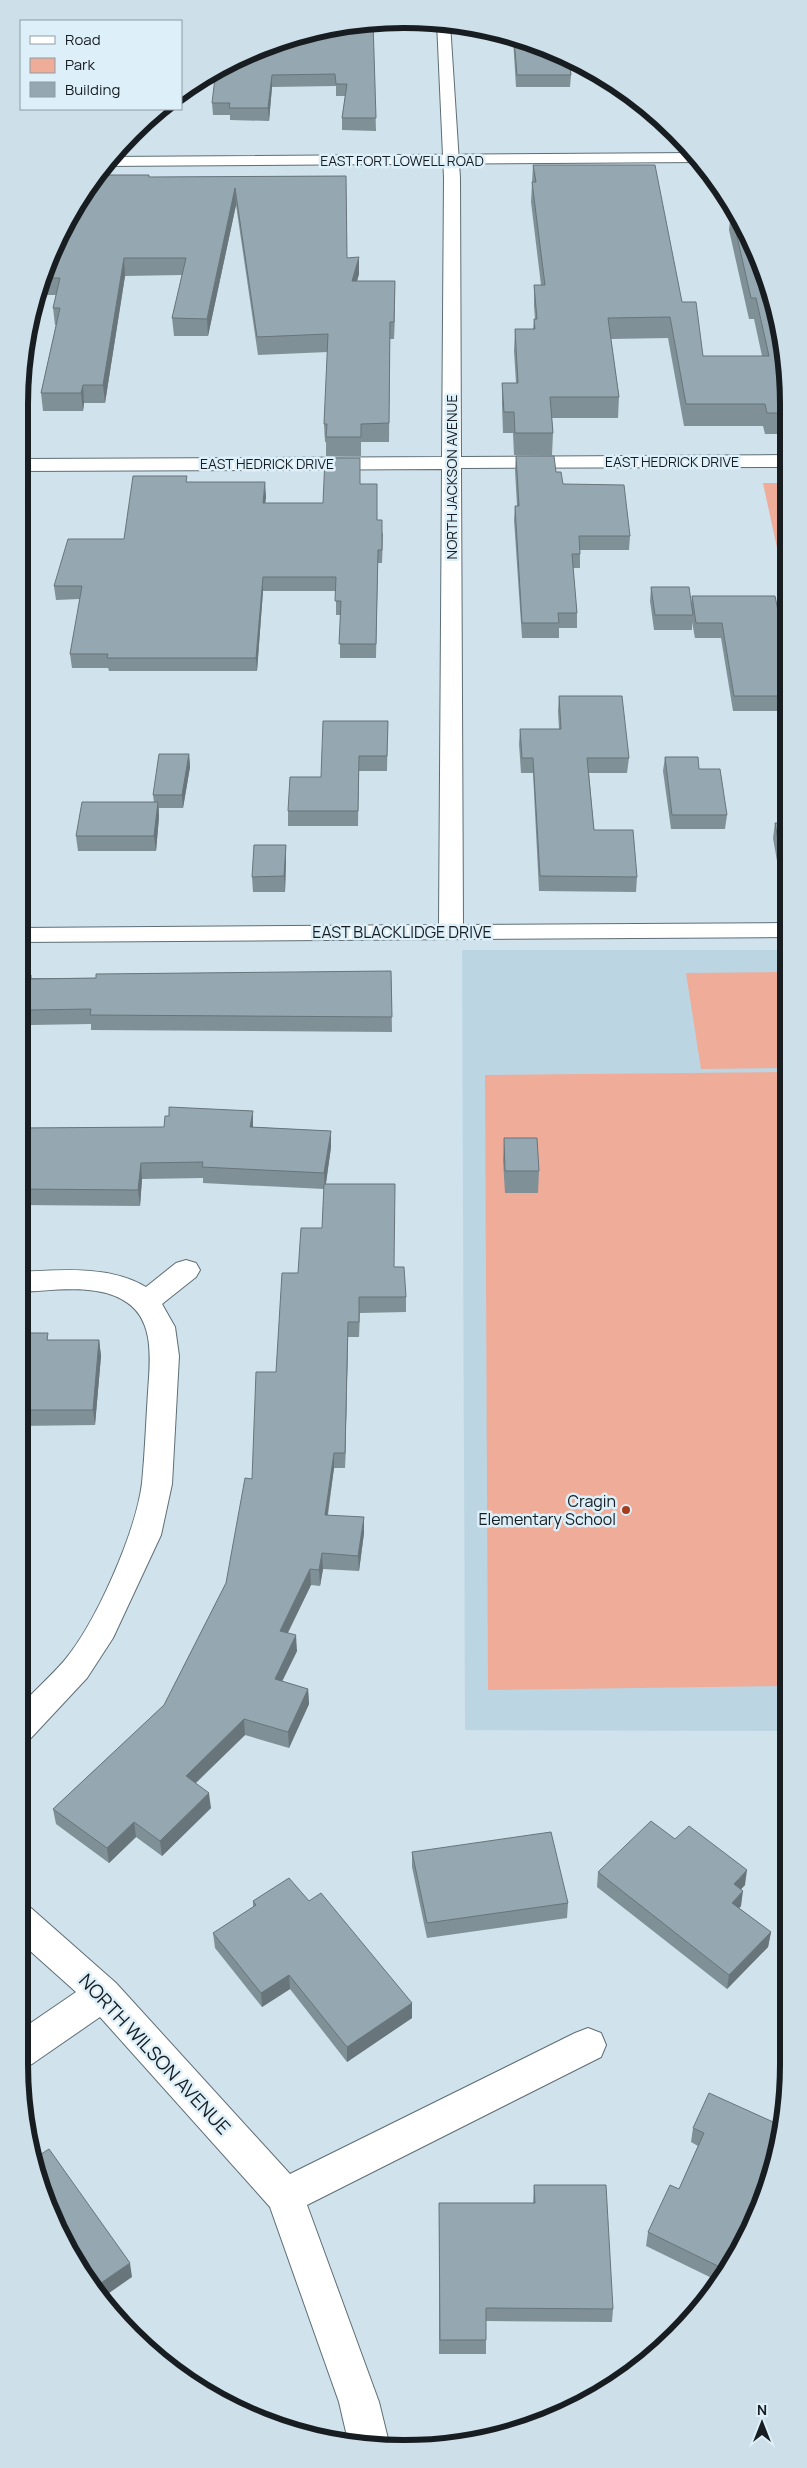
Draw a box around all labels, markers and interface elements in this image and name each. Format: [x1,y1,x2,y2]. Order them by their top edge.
legend [20,20,182,110]
text: Road [65,29,101,50]
text: Park [65,54,95,75]
text: Building [65,79,120,100]
street label: EAST FORT LOWELL ROAD [320,151,484,170]
street label: NORTH JACKSON AVENUE [442,395,461,559]
street label: EAST HEDRICK DRIVE [605,452,739,471]
street label: EAST HEDRICK DRIVE [200,454,334,473]
street label: EAST BLACKLIDGE DRIVE [312,921,492,943]
place label: Cragin Elementary School [478,1490,616,1530]
marker: Cragin Elementary School [620,1504,632,1516]
street label: NORTH WILSON AVENUE [73,1968,237,2140]
north arrow [737,2398,787,2448]
text: N [757,2400,767,2419]

